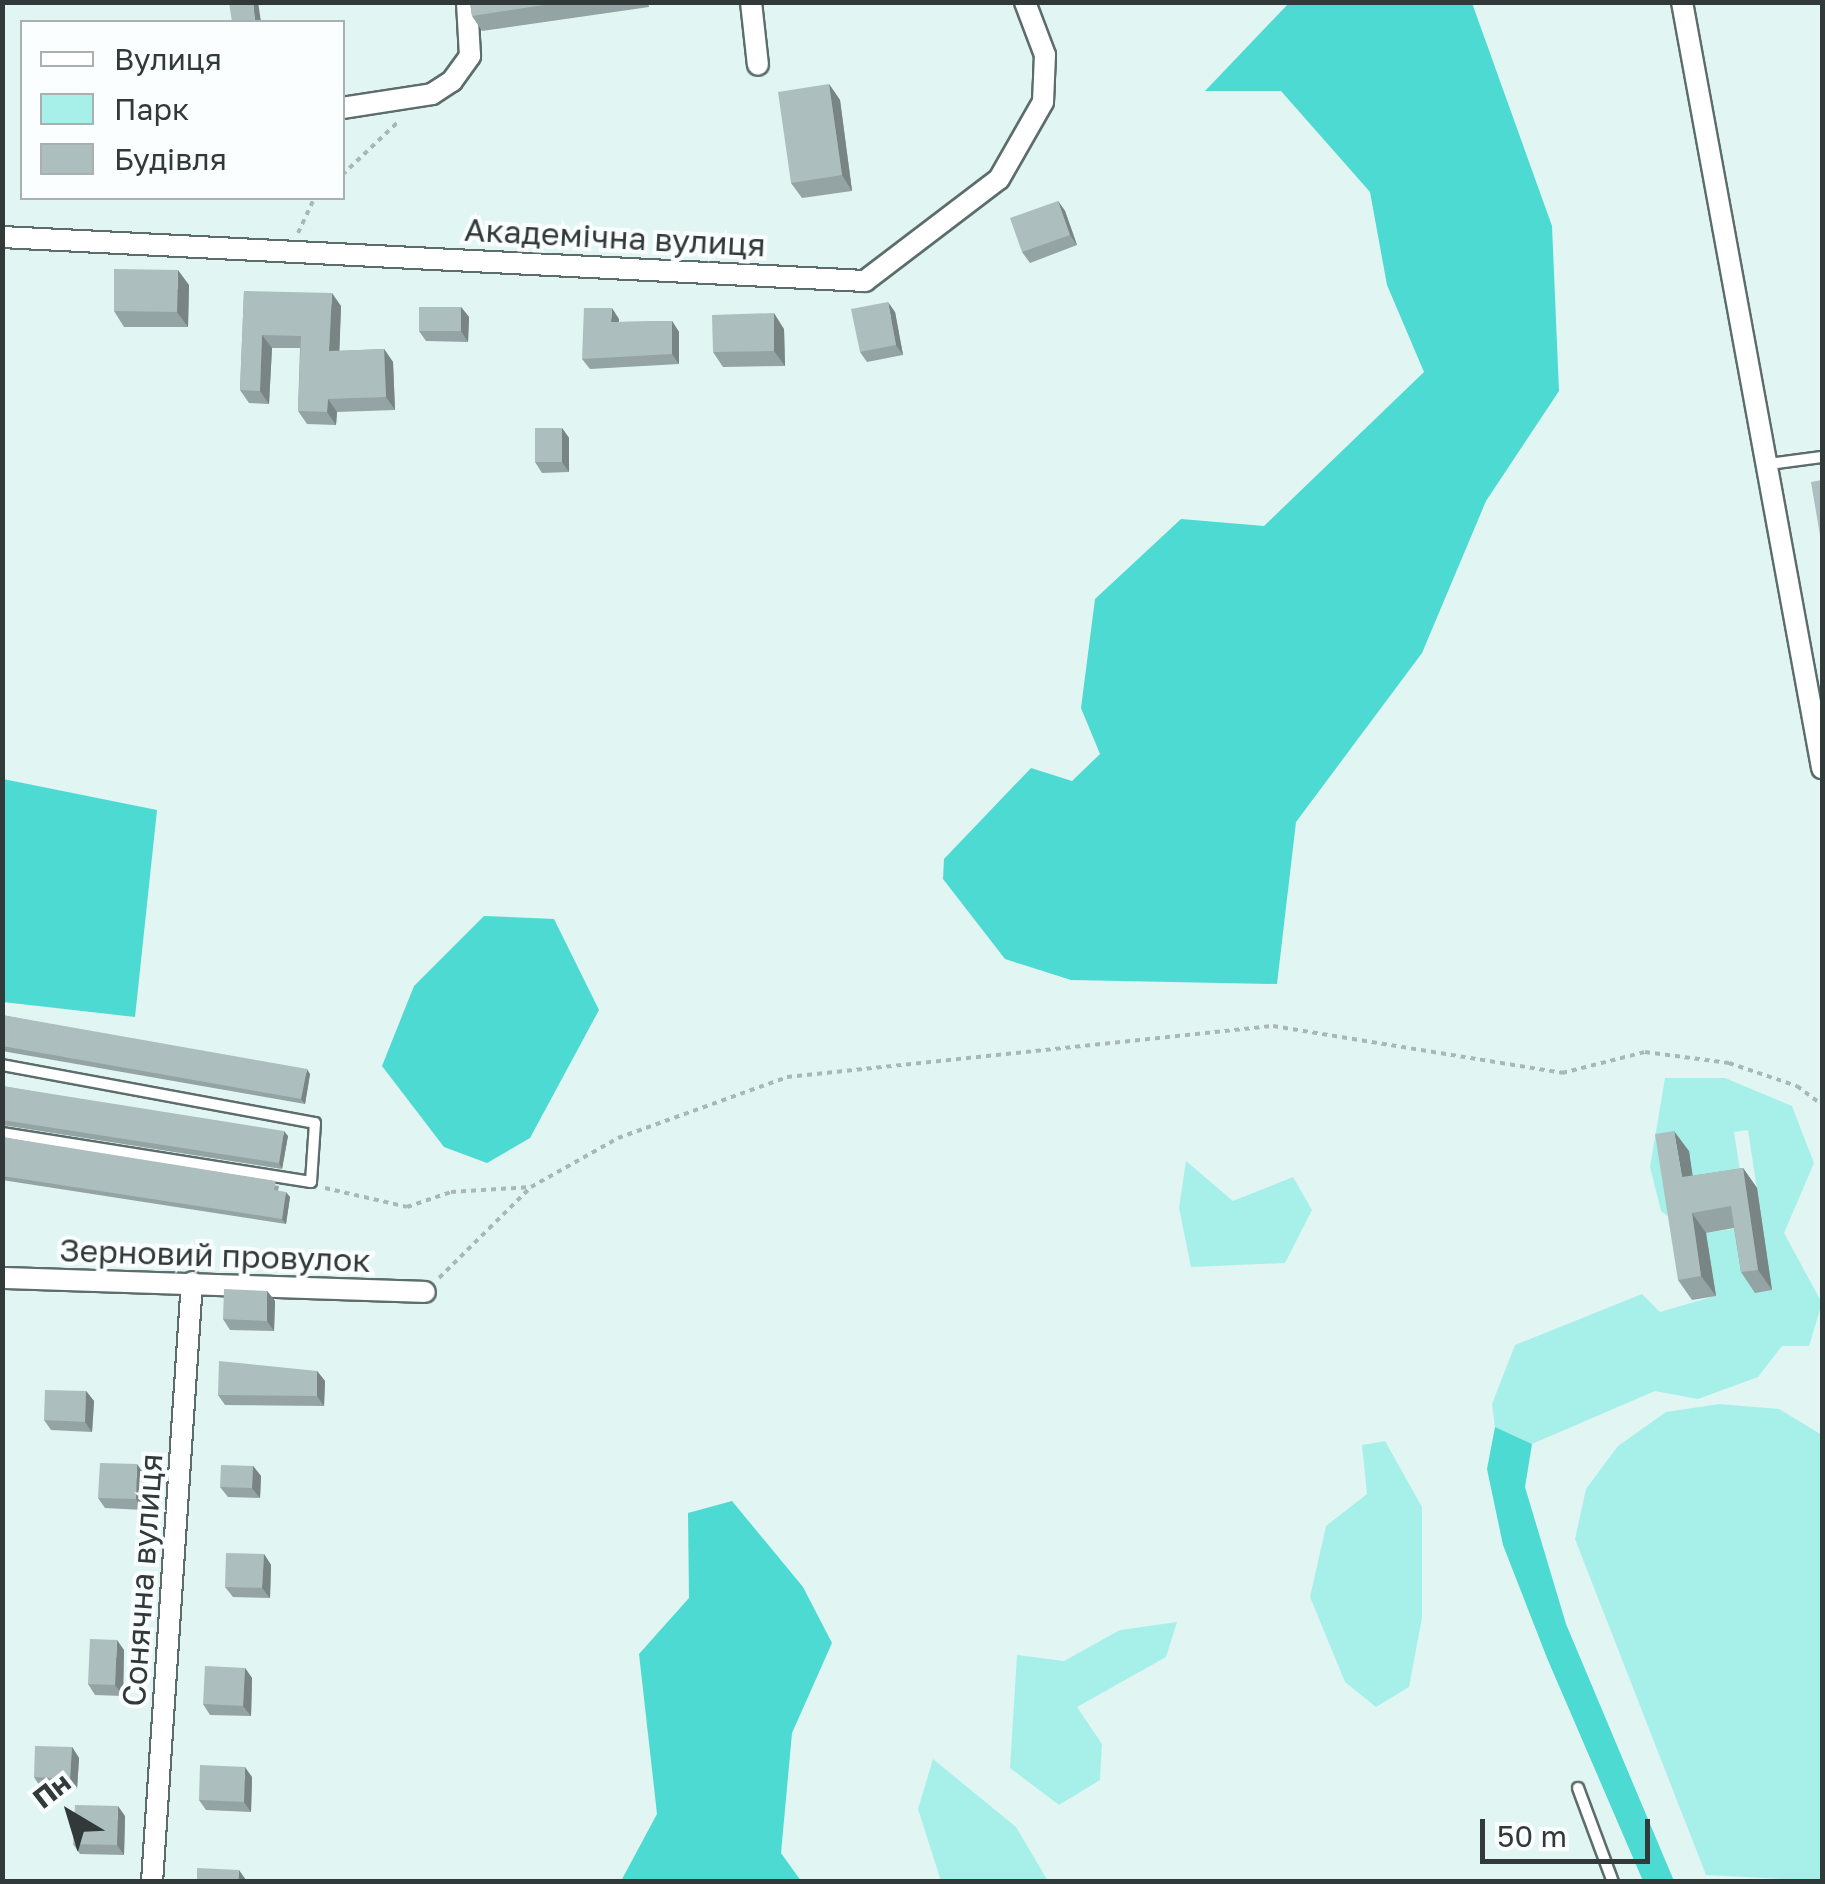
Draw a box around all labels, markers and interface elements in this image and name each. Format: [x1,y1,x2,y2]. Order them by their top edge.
legend [20,20,345,200]
text: Вулиця [114,41,222,77]
text: Парк [114,91,189,127]
text: Будівля [114,141,227,177]
street label: Академічна вулиця [463,210,767,264]
street label: Зерновий провулок [59,1230,371,1280]
street label: Сонячна вулиця [114,1452,170,1708]
north arrow [20,1764,120,1864]
text: Пн [26,1765,76,1815]
scale bar [1485,1799,1655,1861]
text: 50 m [1497,1818,1567,1854]

